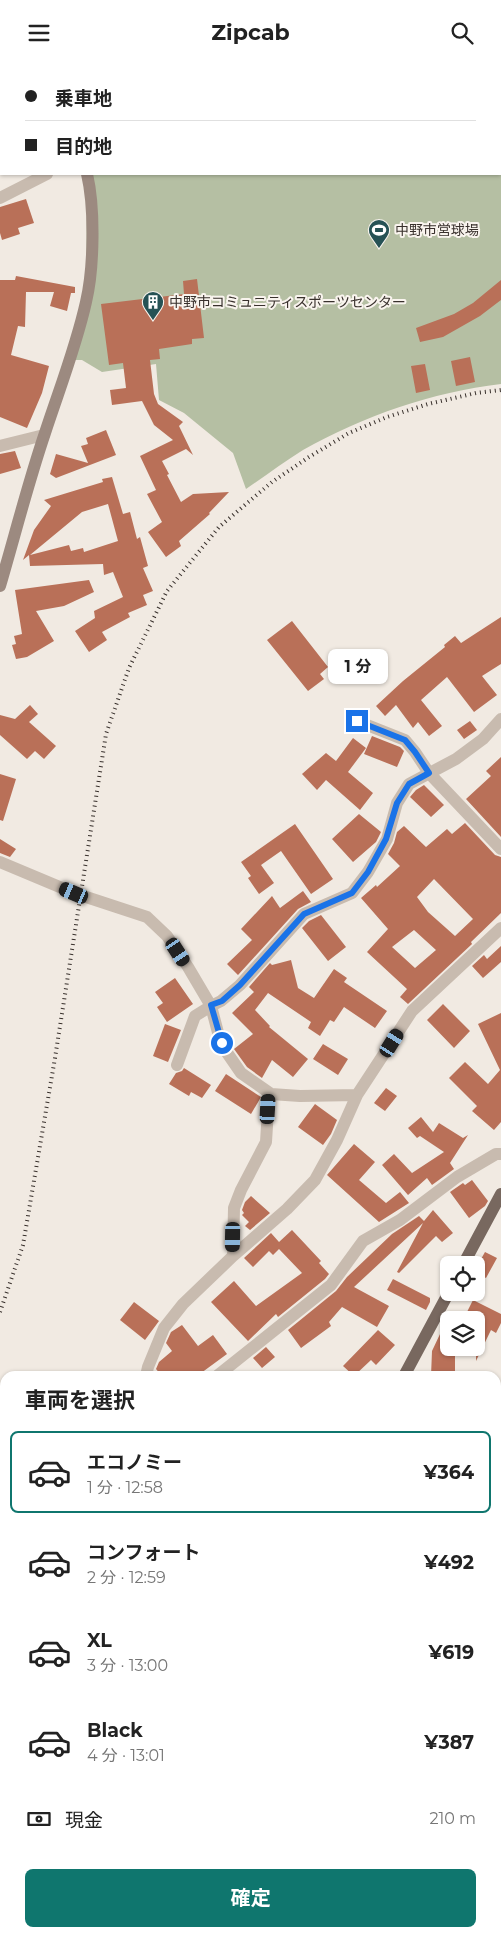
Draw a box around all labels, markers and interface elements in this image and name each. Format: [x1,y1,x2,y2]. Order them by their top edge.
icon: menu [25,19,53,47]
text: Zipcab [211,19,290,46]
icon: search [448,19,476,47]
text: 乗車地 [55,87,112,110]
text: 目的地 [55,135,112,158]
sports icon: 中野市営球場 [367,218,391,249]
place label: 中野市営球場 [395,221,479,239]
building icon: 中野市コミュニティスポーツセンター [141,290,165,321]
place label: 中野市コミュニティスポーツセンター [169,293,406,311]
callout: 1 分 [327,649,387,683]
text: 1 分 [345,657,371,676]
route end [346,710,368,732]
car [57,880,90,906]
car [163,935,192,969]
car [377,1026,406,1060]
route start [211,1032,233,1054]
car [259,1094,276,1124]
car [225,1222,240,1252]
map controls [440,1256,485,1356]
button: locate [440,1256,485,1301]
button: layers [440,1311,485,1356]
text: 車両を選択 [25,1387,135,1414]
icon: car [27,1450,72,1495]
text: エコノミー [87,1451,182,1474]
text: ¥364 [423,1461,474,1484]
text: 1 分 · 12:58 [87,1478,163,1497]
icon: car [27,1540,72,1585]
text: コンフォート [87,1541,200,1564]
text: ¥492 [424,1551,474,1574]
text: 2 分 · 12:59 [87,1568,166,1587]
text: XL [87,1629,112,1652]
icon: car [27,1630,72,1675]
text: ¥619 [429,1641,474,1664]
text: 3 分 · 13:00 [87,1656,168,1675]
text: Black [87,1719,143,1742]
icon: car [27,1720,72,1765]
text: ¥387 [424,1731,474,1754]
text: 4 分 · 13:01 [87,1746,165,1765]
icon: cash [25,1805,53,1833]
text: 現金 [65,1809,103,1832]
text: 210 m [429,1809,476,1828]
button: 確定 [25,1869,476,1927]

